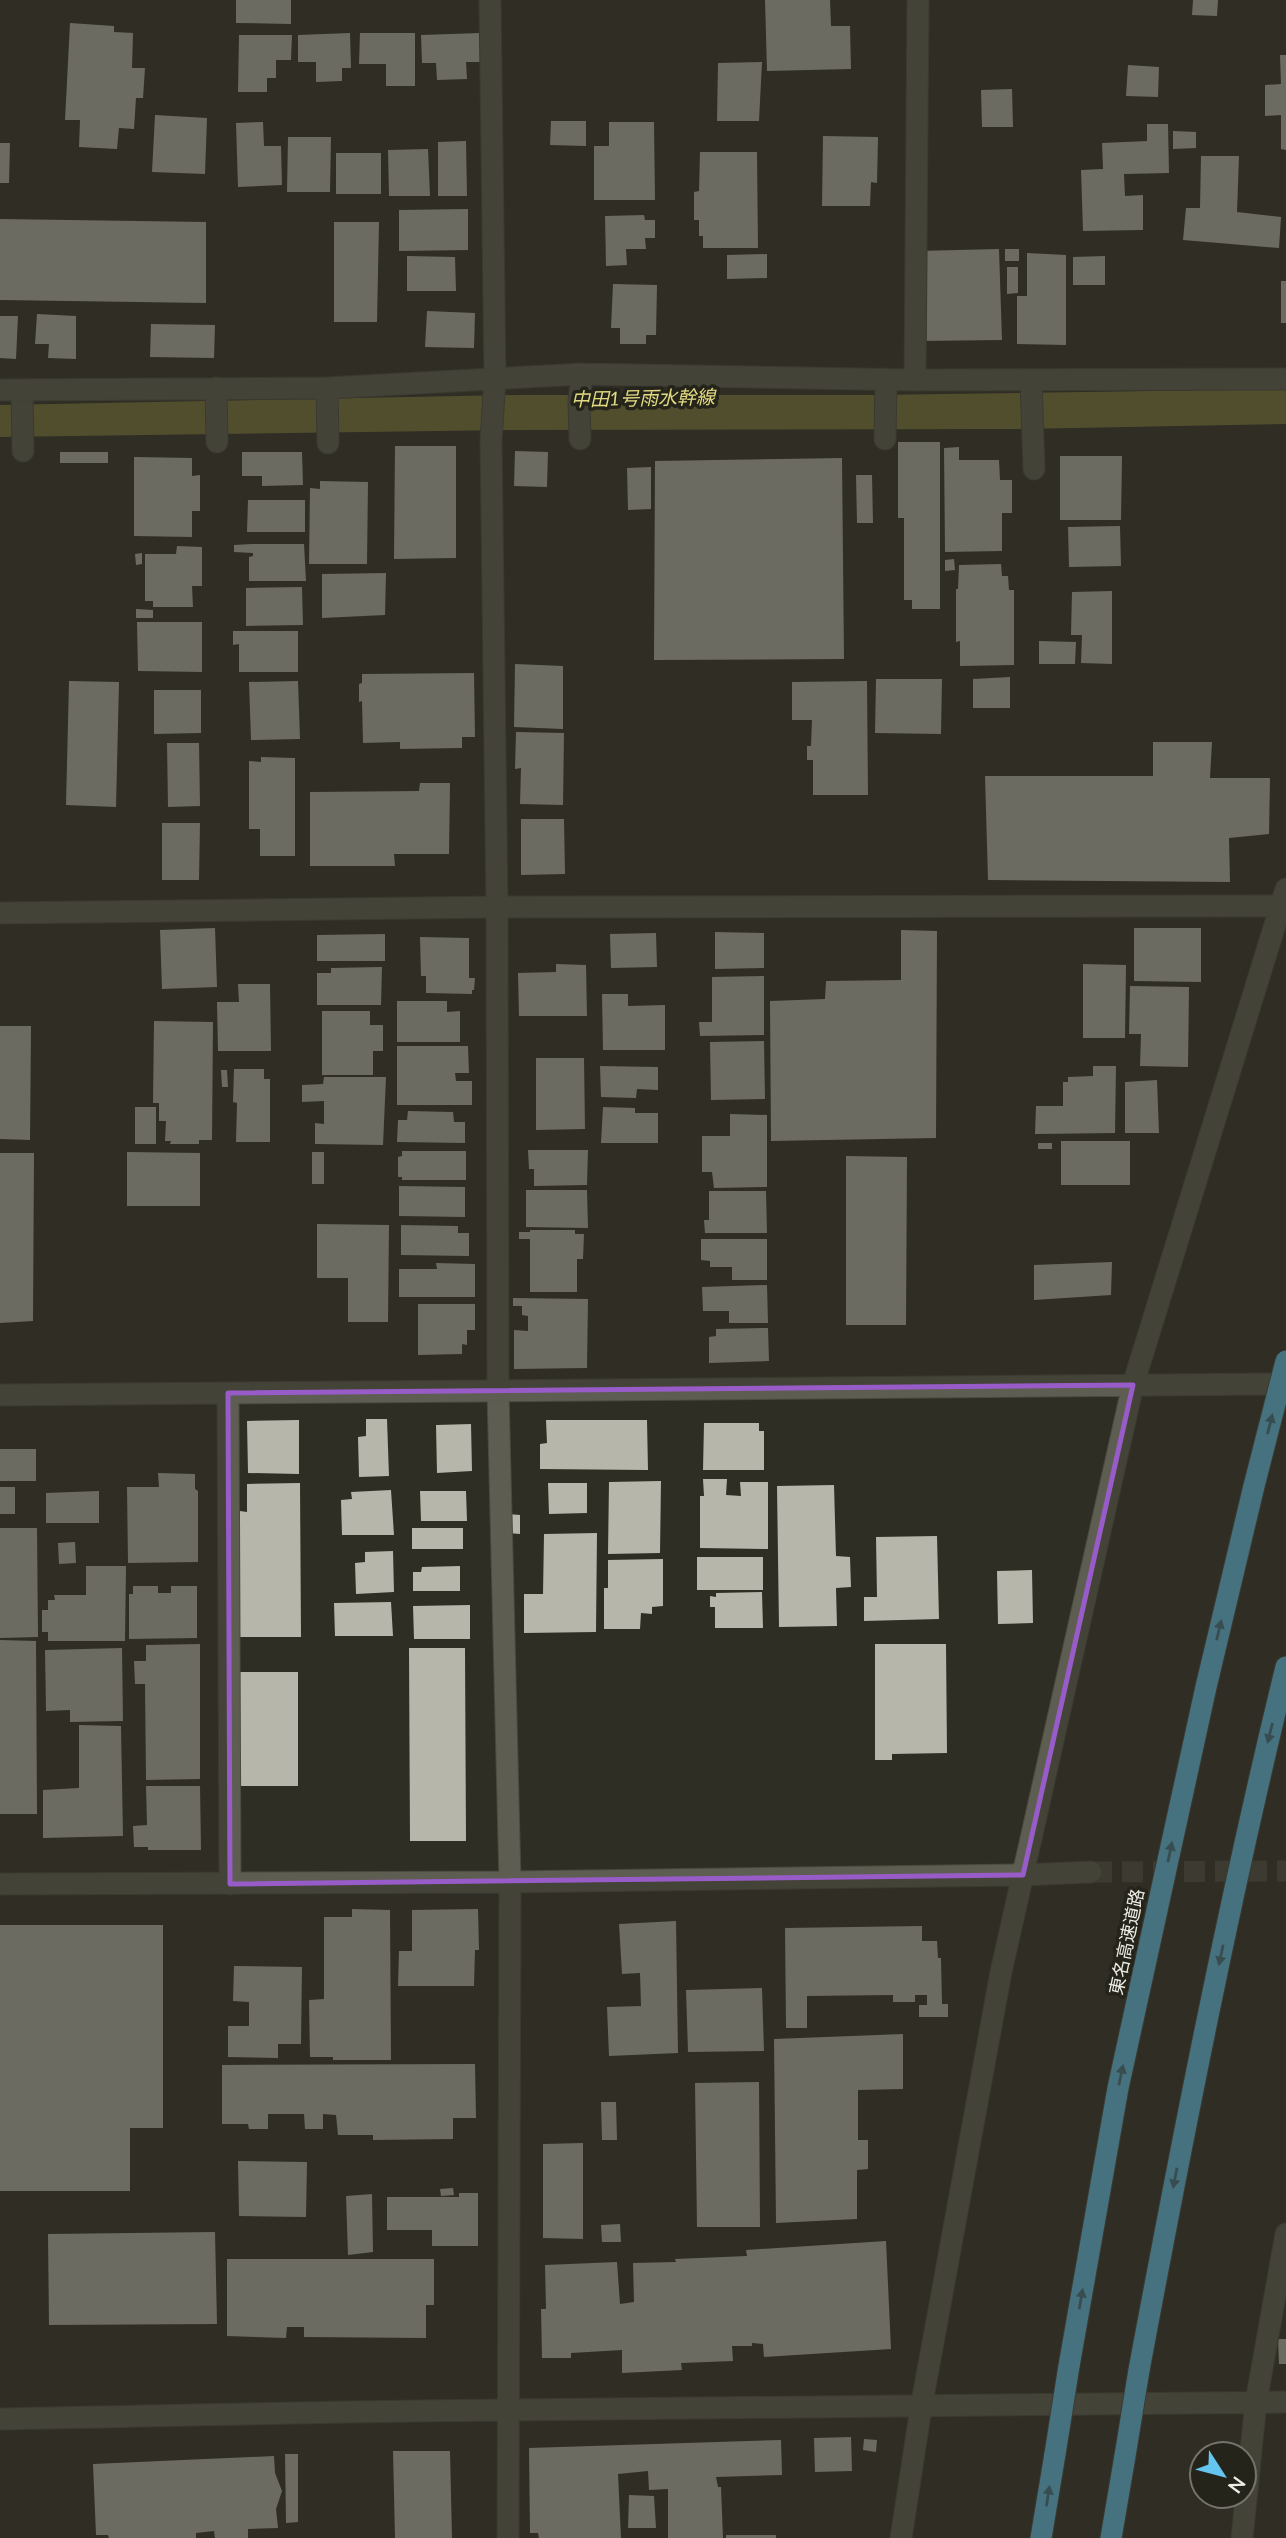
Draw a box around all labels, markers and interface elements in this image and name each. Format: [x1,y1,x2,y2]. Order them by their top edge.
water label: 中田1号雨水幹線 [571,385,717,410]
one-way arrow [1265,1413,1276,1435]
one-way arrow [1214,1619,1225,1641]
one-way arrow [1264,1722,1275,1744]
one-way arrow [1164,1841,1175,1863]
street label: 東名高速道路 [1104,1887,1148,1997]
one-way arrow [1216,1944,1227,1966]
one-way arrow [1116,2064,1127,2086]
one-way arrow [1169,2167,1180,2189]
one-way arrow [1076,2288,1087,2310]
north arrow [1188,2440,1258,2510]
text: N [1224,2473,1251,2498]
one-way arrow [1043,2485,1054,2507]

